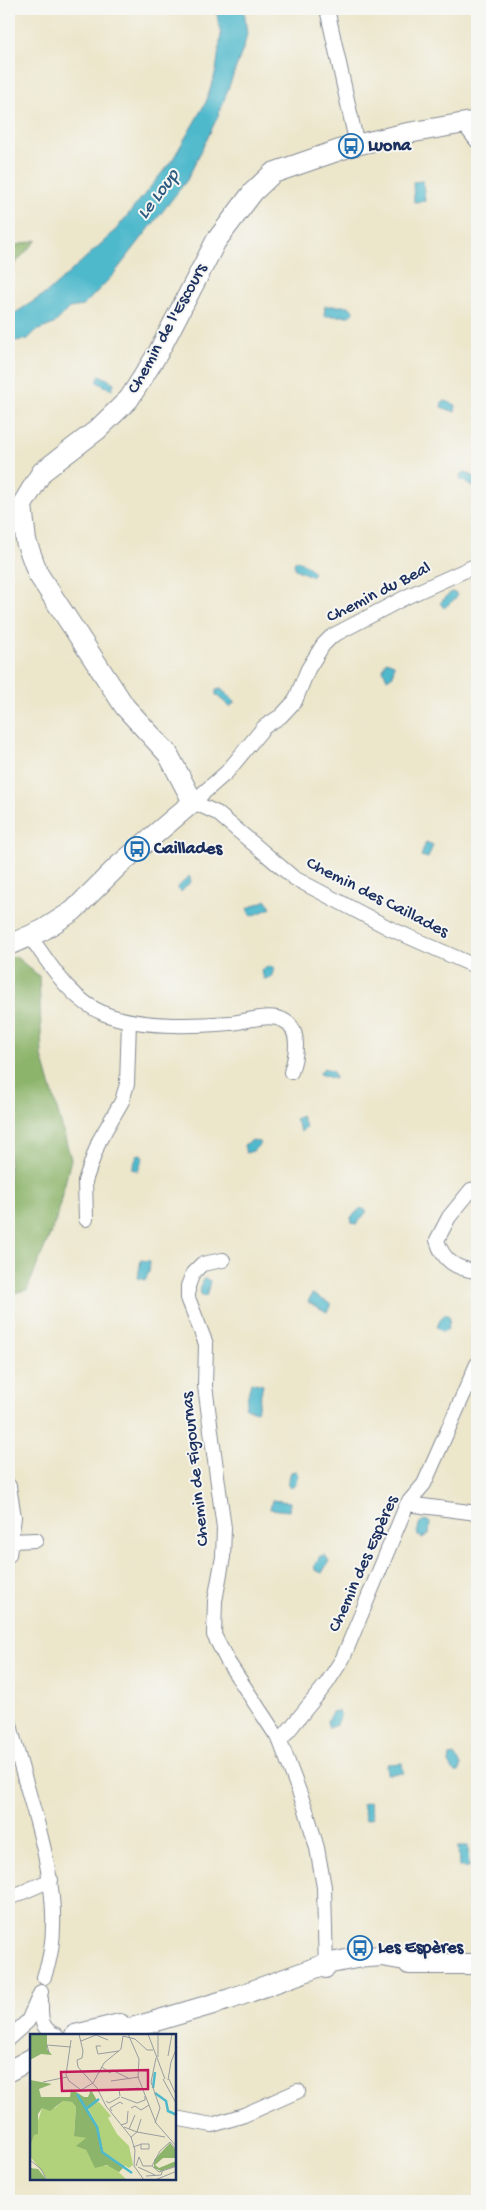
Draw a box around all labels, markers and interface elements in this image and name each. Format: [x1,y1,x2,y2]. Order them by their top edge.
bus stop icon: Luona [338,133,364,159]
place label: Luona [368,136,412,157]
water label: Le Loup [133,164,186,224]
street label: Chemin de l'Escours [124,259,213,398]
street label: Chemin du Beal [323,558,435,628]
bus stop icon: Caillades [124,836,150,862]
place label: Caillades [153,839,223,860]
street label: Chemin des Caillades [302,853,453,944]
street label: Chemin de Figournas [177,1389,215,1547]
street label: Chemin des Espères [324,1491,404,1636]
bus stop icon: Les Espères [347,1935,373,1961]
place label: Les Espères [378,1938,464,1959]
inset map [30,2034,176,2180]

